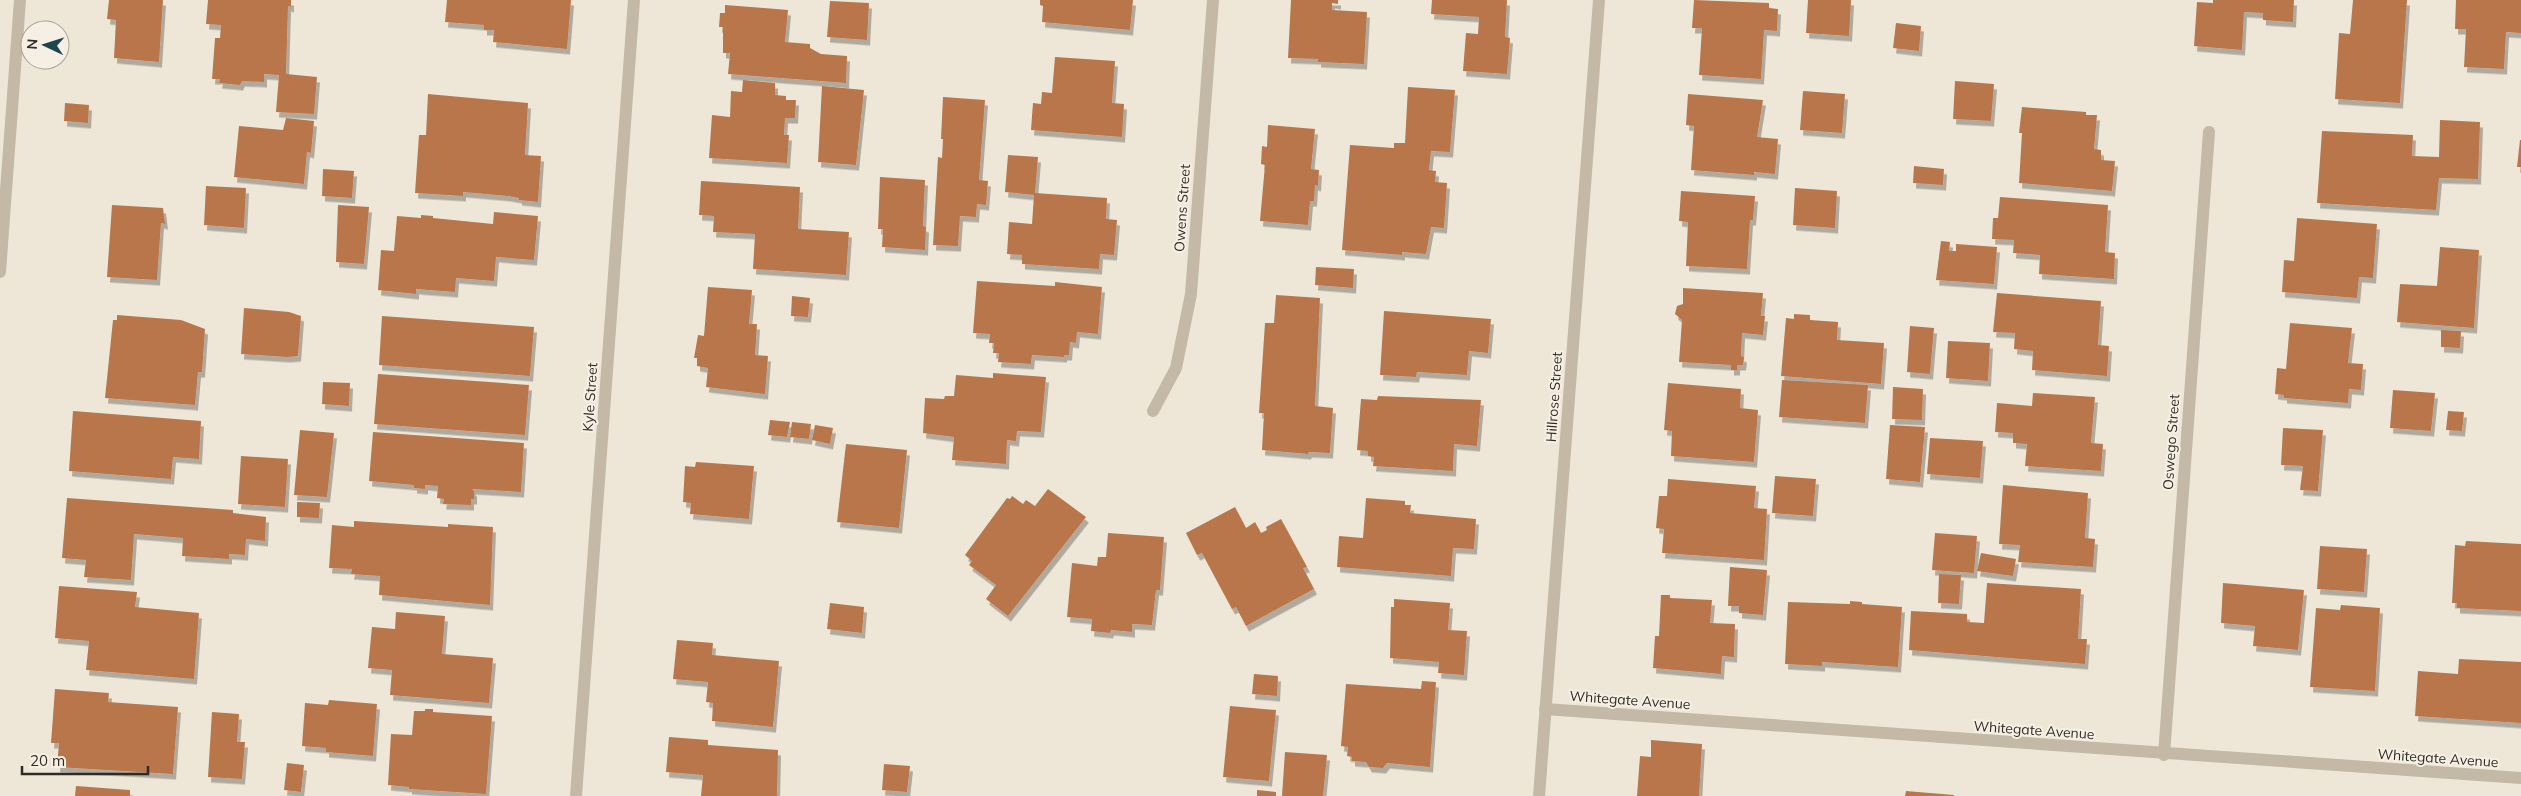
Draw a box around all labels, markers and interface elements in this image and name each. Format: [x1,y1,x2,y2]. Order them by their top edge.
north arrow [20,20,70,70]
text: N [23,38,41,50]
street label: Owens Street [1170,163,1194,253]
street label: Hillrose Street [1542,351,1566,443]
street label: Kyle Street [579,362,601,432]
street label: Oswego Street [2159,393,2183,491]
street label: Whitegate Avenue [1569,687,1691,713]
street label: Whitegate Avenue [1973,717,2095,743]
scale bar [22,744,149,776]
street label: Whitegate Avenue [2377,745,2499,771]
text: 20 m [30,751,65,770]

